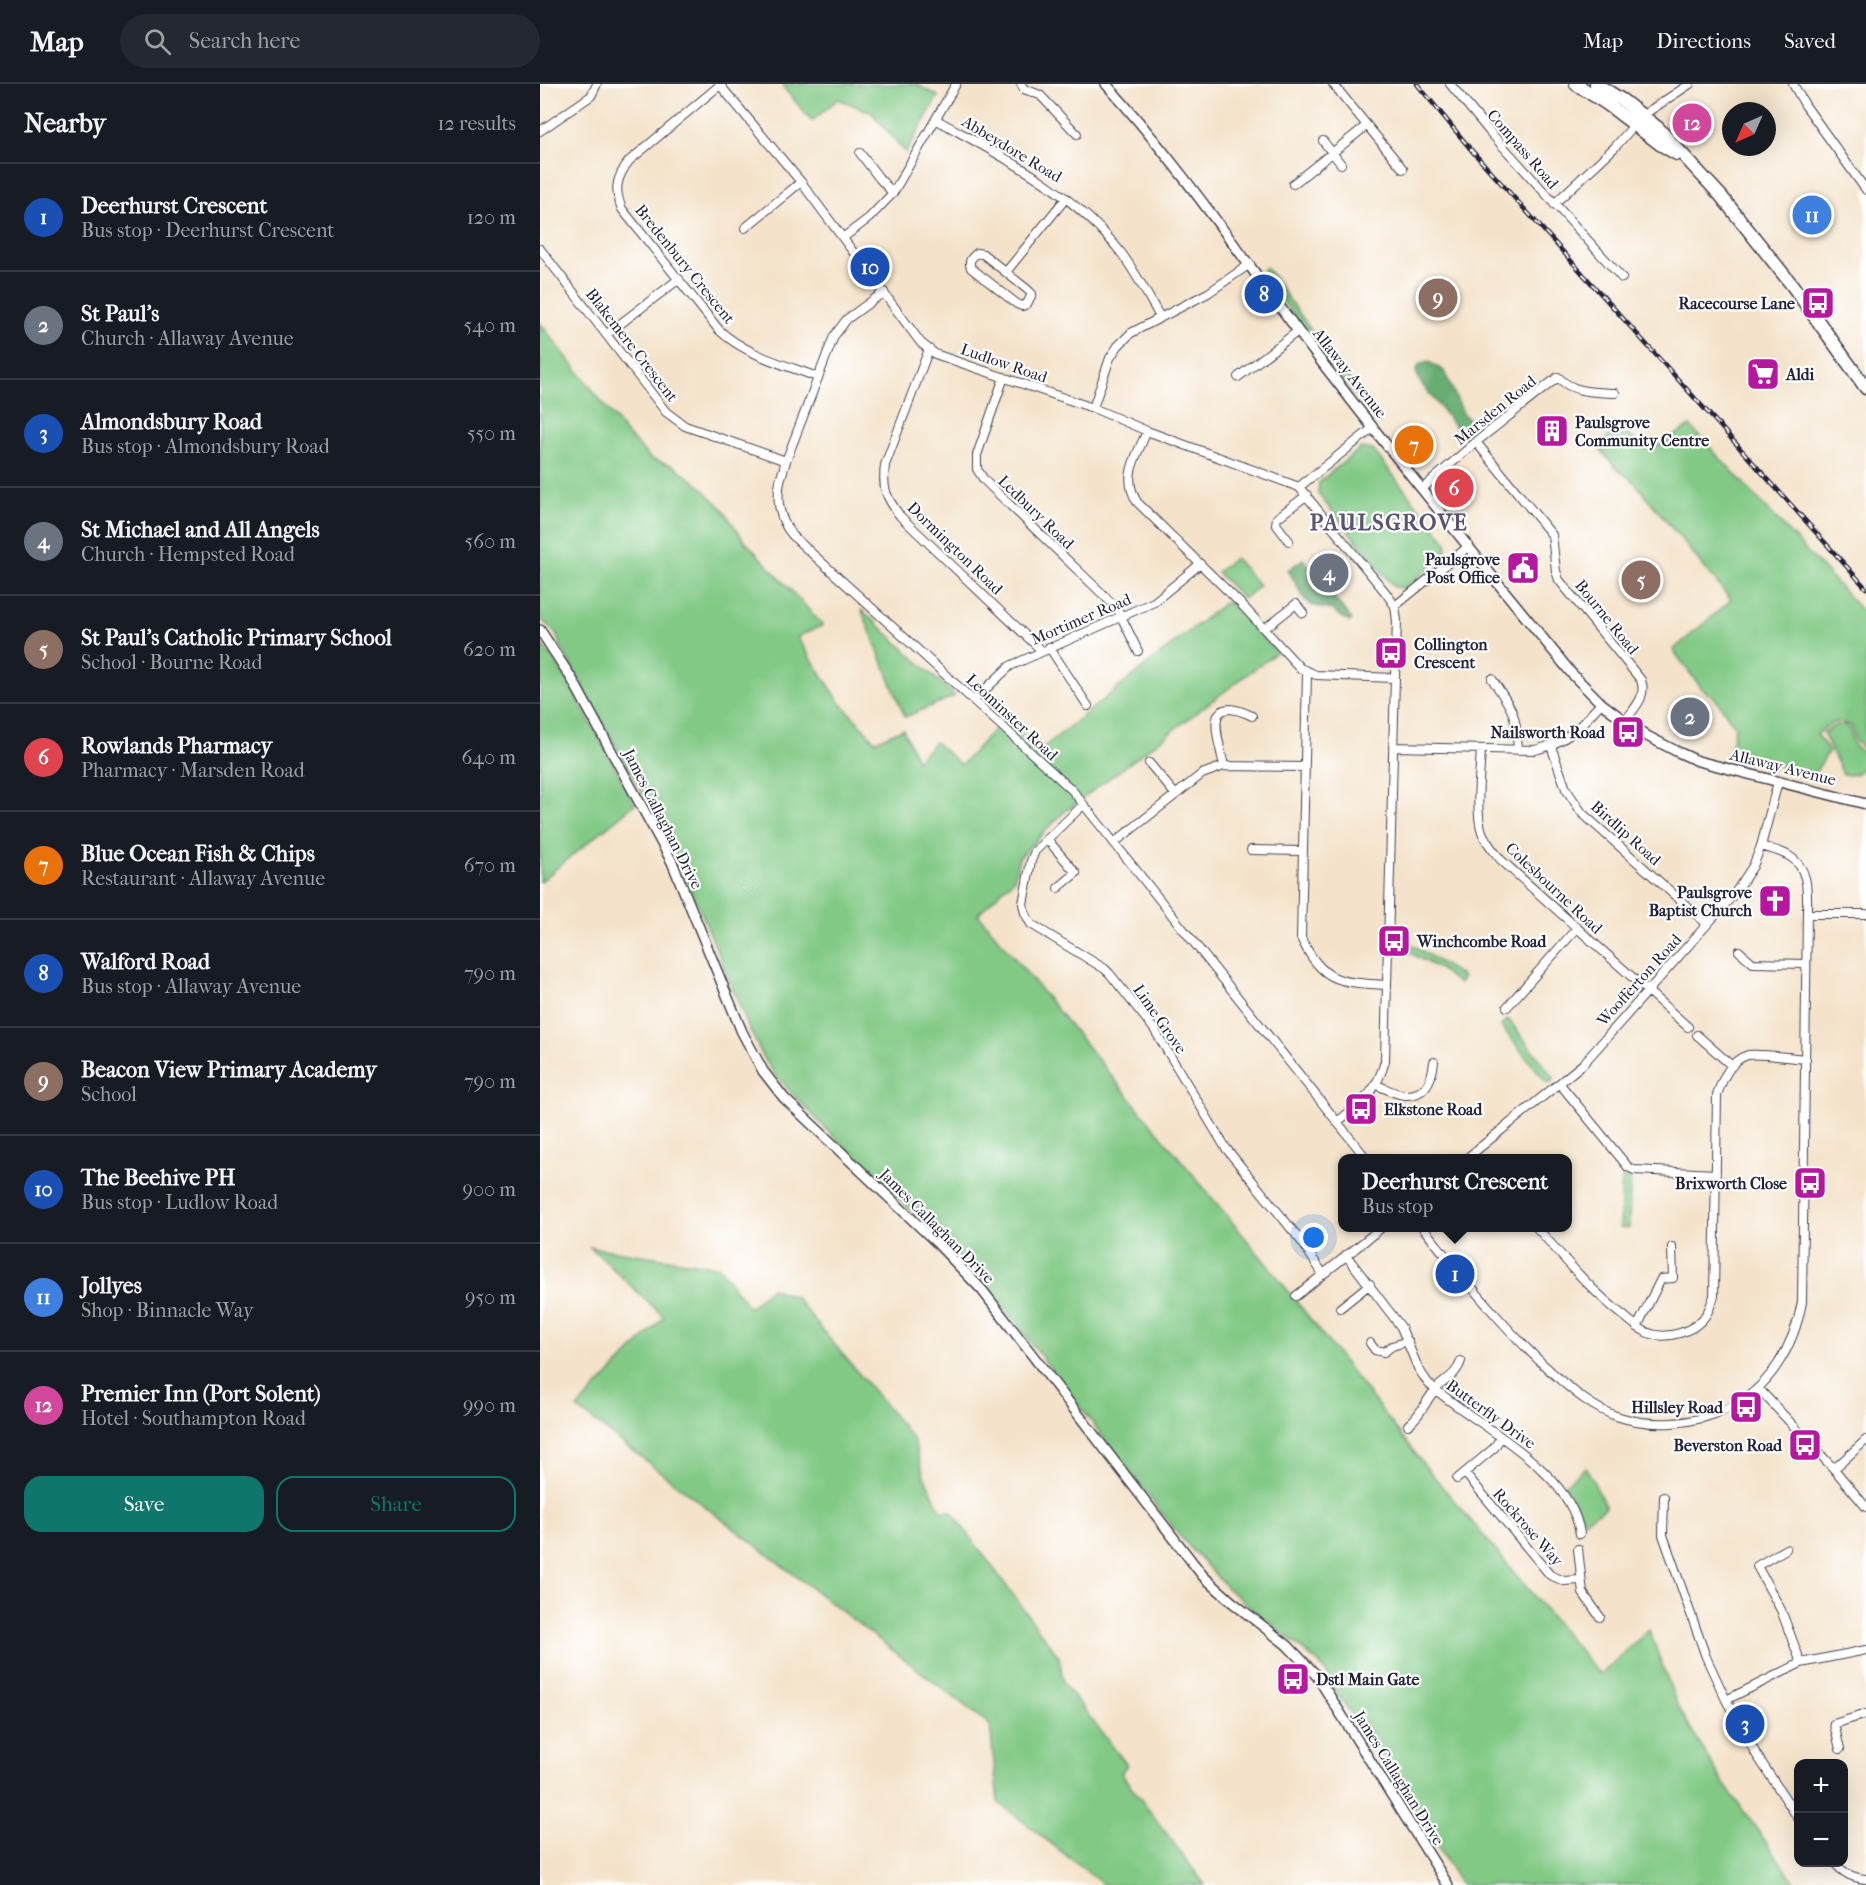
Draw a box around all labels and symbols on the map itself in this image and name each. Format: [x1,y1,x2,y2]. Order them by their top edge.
pin: 12 [1672,100,1712,146]
north arrow [1722,102,1776,156]
street label: Compass Road [1483,105,1563,193]
street label: Abbeydore Road [958,111,1066,186]
pin: 11 [1792,192,1832,238]
street label: Bredenbury Crescent [631,201,739,328]
pin: 10 [850,244,890,290]
pin: 8 [1244,272,1284,316]
pin: 9 [1418,276,1458,320]
street label: Blakemere Crescent [582,285,682,406]
bus stop icon: Racecourse Lane [1800,285,1836,321]
place label: Racecourse Lane [1678,294,1795,313]
street label: Allaway Avenue [1308,324,1391,422]
street label: Ludlow Road [958,339,1050,387]
supermarket icon: Aldi [1745,356,1781,392]
place label: Aldi [1785,365,1814,384]
street label: Marsden Road [1450,371,1540,449]
building icon: Paulsgrove Community Centre [1534,413,1570,449]
place label: Paulsgrove Community Centre [1575,413,1709,451]
pin: 7 [1394,422,1434,468]
pin: 6 [1434,466,1474,510]
street label: Ledbury Road [994,471,1078,553]
street label: Dormington Road [903,498,1007,599]
district label: PAULSGROVE [1310,510,1468,536]
pin: 4 [1310,550,1348,596]
place label: Paulsgrove Post Office [1425,550,1500,587]
public building icon: Paulsgrove Post Office [1505,550,1541,586]
pin: 5 [1622,558,1660,602]
street label: Bourne Road [1571,576,1643,658]
street label: Mortimer Road [1028,589,1134,649]
bus stop icon: Collington Crescent [1373,635,1409,671]
place label: Collington Crescent [1414,635,1488,672]
street label: Leominster Road [962,670,1062,765]
pin: 2 [1670,694,1710,740]
bus stop icon: Nailsworth Road [1610,714,1646,750]
place label: Nailsworth Road [1491,723,1606,742]
street label: James Callaghan Drive [619,744,707,892]
street label: Allaway Avenue [1727,744,1838,789]
street label: Birdlip Road [1587,797,1665,869]
street label: Colesbourne Road [1502,838,1606,938]
place label: Paulsgrove Baptist Church [1649,883,1753,921]
church icon: Paulsgrove Baptist Church [1757,883,1793,919]
bus stop icon: Winchcombe Road [1376,923,1412,959]
street label: Woofferton Road [1592,930,1685,1031]
place label: Winchcombe Road [1416,932,1547,951]
street label: Lime Grove [1129,981,1191,1057]
bus stop icon: Elkstone Road [1343,1091,1379,1127]
place label: Elkstone Road [1384,1100,1483,1119]
street label: James Callaghan Drive [874,1163,998,1287]
bus stop icon: Brixworth Close [1792,1165,1828,1201]
place label: Brixworth Close [1675,1174,1787,1193]
your location [1299,1223,1328,1252]
pin: 1 [1436,1252,1474,1296]
street label: Butterfly Drive [1443,1375,1539,1453]
bus stop icon: Hillsley Road [1728,1389,1764,1425]
place label: Hillsley Road [1631,1398,1724,1418]
bus stop icon: Beverston Road [1787,1427,1823,1463]
place label: Beverston Road [1673,1436,1783,1455]
street label: Rockrose Way [1489,1484,1567,1570]
bus stop icon: Dstl Main Gate [1275,1661,1311,1697]
place label: Dstl Main Gate [1316,1670,1420,1689]
pin: 3 [1726,1702,1764,1746]
street label: James Callaghan Drive [1349,1706,1448,1849]

